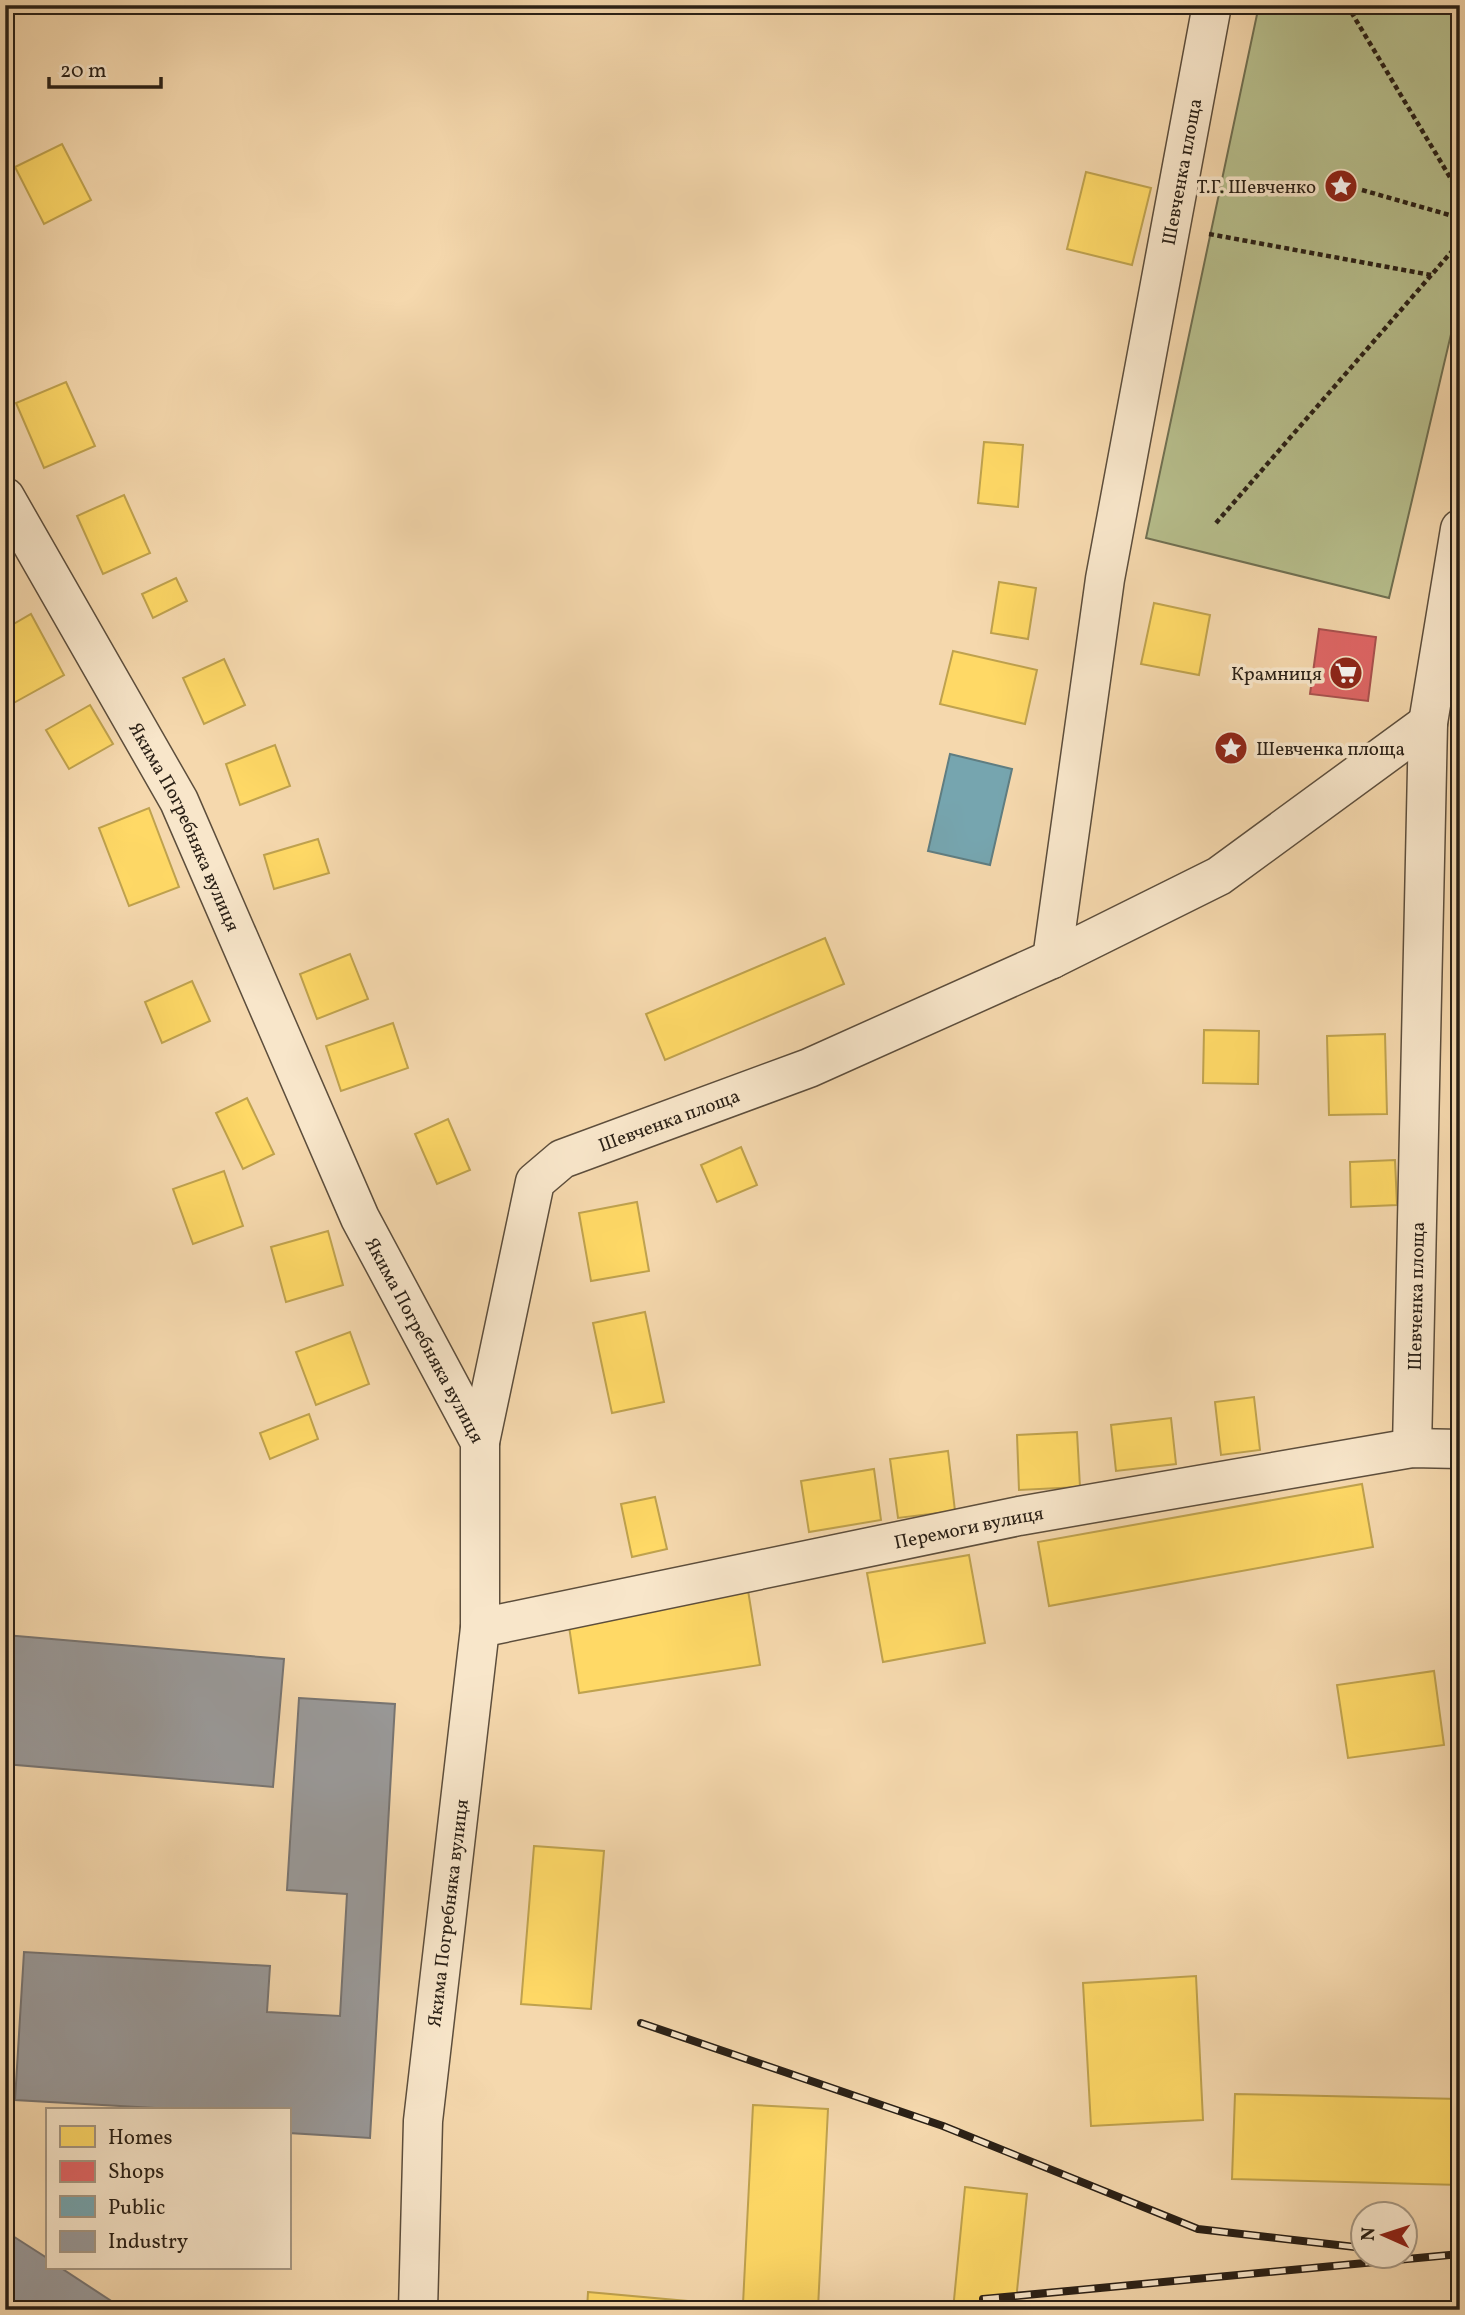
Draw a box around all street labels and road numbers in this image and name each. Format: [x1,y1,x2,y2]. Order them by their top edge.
street label: Шевченка площа [1156,96,1209,248]
street label: Якима Погребняка вулиця [122,718,245,936]
street label: Шевченка площа [595,1084,744,1160]
street label: Шевченка площа [1403,1221,1432,1371]
street label: Якима Погребняка вулиця [358,1233,489,1448]
street label: Перемоги вулиця [892,1501,1046,1557]
street label: Якима Погребняка вулиця [422,1798,476,2029]

